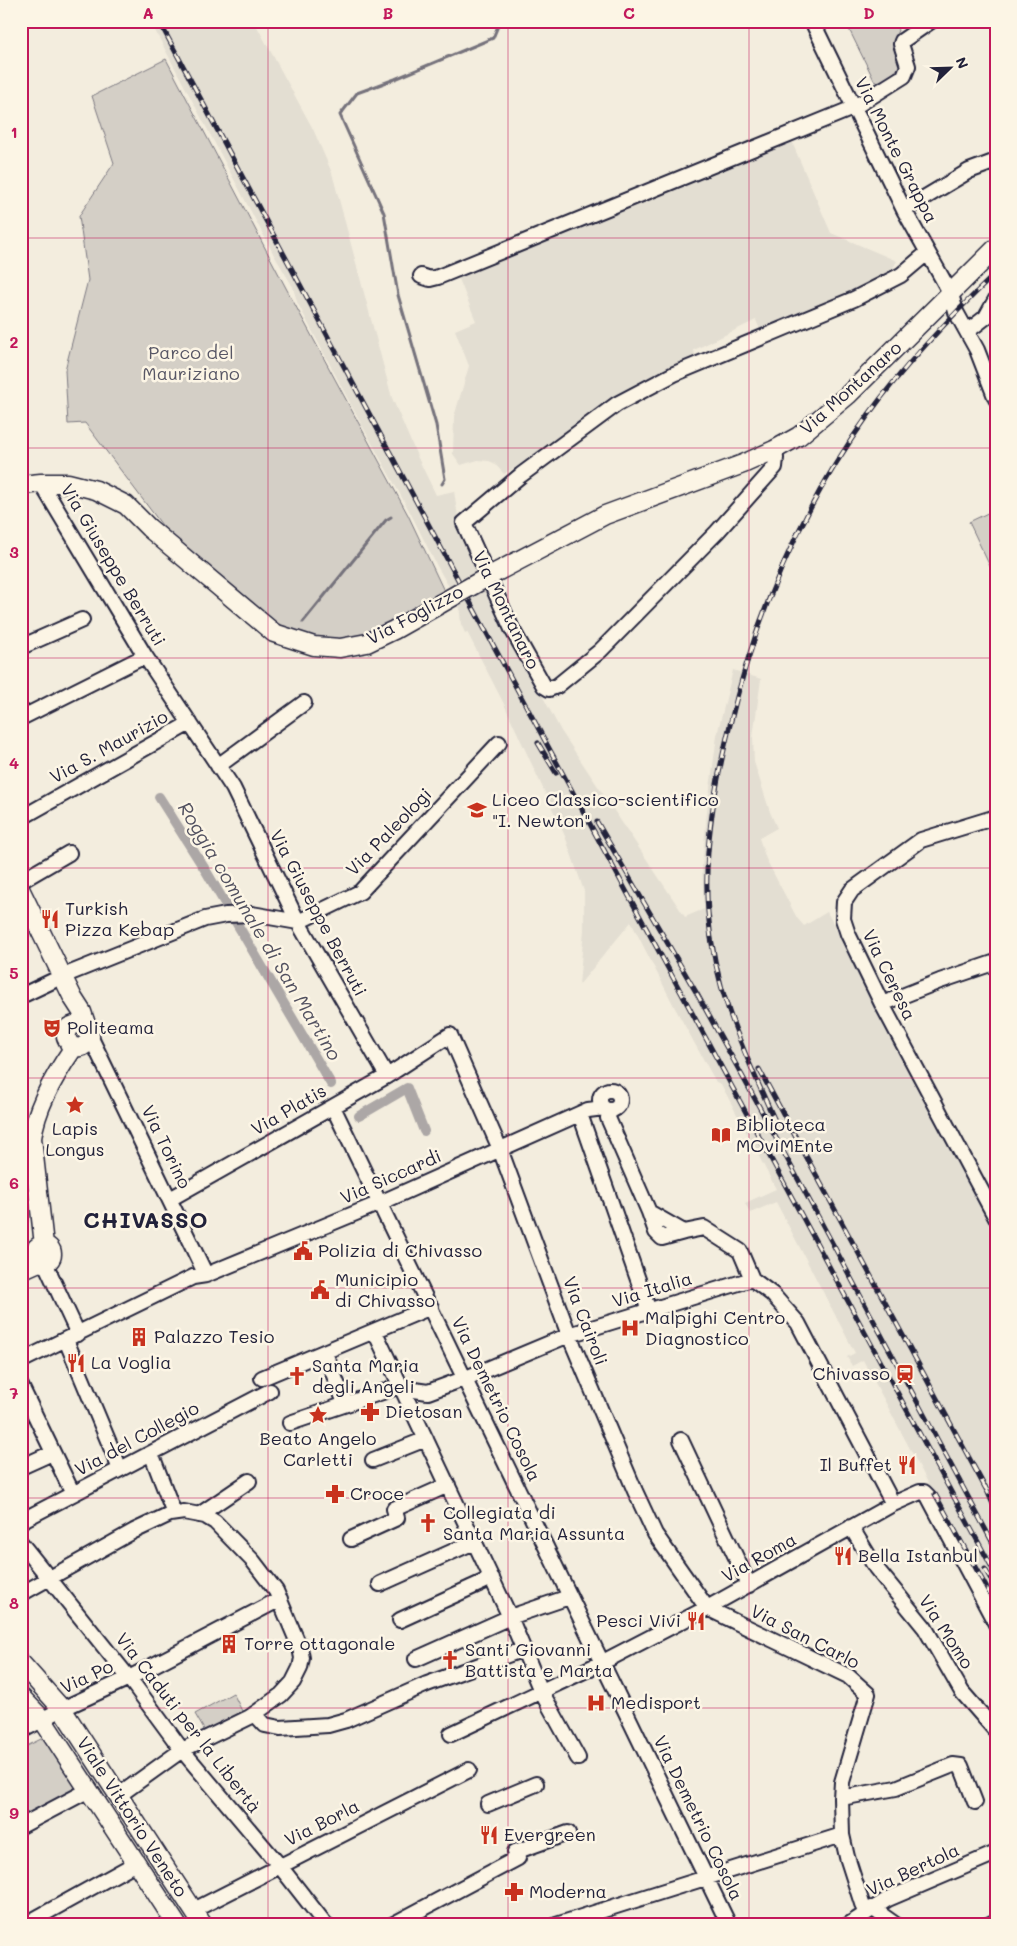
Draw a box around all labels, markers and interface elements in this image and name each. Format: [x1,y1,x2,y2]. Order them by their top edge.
text: A [142,2,154,23]
text: B [383,2,393,23]
text: C [623,2,635,23]
text: D [863,2,875,23]
north arrow [924,42,974,92]
text: N [952,54,973,71]
street label: Via Monte Grappa [850,72,944,227]
text: 1 [10,121,18,142]
text: 2 [10,331,19,352]
street label: Via Montanaro [794,335,907,439]
park label: Parco del Mauriziano [142,340,240,385]
street label: Via Giuseppe Berruti [56,479,172,650]
text: 3 [9,541,19,562]
street label: Via Montanaro [468,546,546,673]
street label: Via Foglizzo [362,579,467,650]
street label: Via S. Maurizio [45,704,172,788]
text: 4 [9,752,19,773]
street label: Via Paleologi [340,782,436,881]
place label: Liceo Classico-scientifico "I. Newton" [492,787,719,832]
water label: Roggia comunale di San Martino [173,797,348,1065]
school or university icon: Liceo Classico-scientifico "I. Newton" [466,799,488,821]
street label: Via Giuseppe Berruti [265,825,373,1000]
place label: Turkish Pizza Kebap [65,896,174,941]
restaurant icon: Turkish Pizza Kebap [39,908,61,930]
street label: Via Ceresa [858,925,922,1024]
text: 5 [9,962,19,983]
place label: Politeama [67,1015,155,1039]
theatre icon: Politeama [41,1017,63,1039]
street label: Via Platis [247,1078,330,1140]
place icon: Lapis Longus [64,1094,86,1116]
street label: Via Torino [136,1101,198,1193]
place label: Biblioteca MOviMEnte [736,1112,833,1157]
place label: Lapis Longus [45,1116,105,1161]
library icon: Biblioteca MOviMEnte [710,1124,732,1146]
street label: Via Siccardi [336,1143,445,1209]
text: 6 [9,1172,19,1193]
district label: CHIVASSO [83,1205,209,1234]
place label: Polizia di Chivasso [318,1238,483,1262]
public building icon: Polizia di Chivasso [292,1240,314,1262]
street label: Via Italia [609,1266,695,1313]
place label: Municipio di Chivasso [335,1267,435,1312]
street label: Via Cairoli [558,1273,614,1369]
public building icon: Municipio di Chivasso [309,1279,331,1301]
place label: Malpighi Centro Diagnostico [645,1305,785,1350]
street label: Via Demetrio Cosola [447,1312,547,1485]
hospital icon: Malpighi Centro Diagnostico [619,1317,641,1339]
place label: Palazzo Tesio [154,1324,275,1348]
building icon: Palazzo Tesio [128,1326,150,1348]
place label: La Voglia [91,1350,171,1374]
restaurant icon: La Voglia [65,1352,87,1374]
place label: Santa Maria degli Angeli [312,1353,420,1398]
place label: Chivasso [813,1361,890,1385]
station icon: Chivasso [894,1363,916,1385]
church icon: Santa Maria degli Angeli [286,1365,308,1387]
text: 7 [10,1382,19,1403]
street label: Via del Collegio [70,1395,203,1481]
place label: Dietosan [385,1399,463,1423]
pharmacy icon: Dietosan [359,1401,381,1423]
place icon: Beato Angelo Carletti [307,1404,329,1426]
place label: Beato Angelo Carletti [259,1426,377,1471]
place label: Il Buffet [820,1452,892,1476]
restaurant icon: Il Buffet [896,1454,918,1476]
place label: Croce [350,1481,404,1505]
pharmacy icon: Croce [324,1483,346,1505]
place label: Collegiata di Santa Maria Assunta [443,1500,625,1545]
church icon: Collegiata di Santa Maria Assunta [417,1512,439,1534]
street label: Via Roma [717,1527,800,1587]
place label: Bella Istanbul [858,1543,978,1567]
restaurant icon: Bella Istanbul [832,1545,854,1567]
street label: Via Momo [914,1590,980,1674]
text: 8 [9,1592,19,1613]
street label: Via San Carlo [747,1598,864,1674]
place label: Pesci Vivi [596,1608,681,1632]
restaurant icon: Pesci Vivi [685,1610,707,1632]
street label: Via Caduti per la Libertà [111,1627,267,1818]
place label: Torre ottagonale [244,1631,395,1655]
building icon: Torre ottagonale [218,1633,240,1655]
place label: Santi Giovanni Battista e Marta [465,1637,613,1682]
church icon: Santi Giovanni Battista e Marta [439,1649,461,1671]
street label: Via Po [56,1653,117,1699]
place label: Medisport [611,1690,701,1714]
hospital icon: Medisport [585,1692,607,1714]
street label: Via Demetrio Cosola [649,1731,749,1904]
street label: Viale Vittorio Veneto [72,1732,194,1902]
street label: Via Borla [280,1793,363,1851]
text: 9 [9,1802,19,1823]
place label: Evergreen [504,1822,596,1846]
restaurant icon: Evergreen [478,1824,500,1846]
street label: Via Bertola [862,1837,963,1901]
place label: Moderna [529,1879,607,1903]
pharmacy icon: Moderna [503,1881,525,1903]

